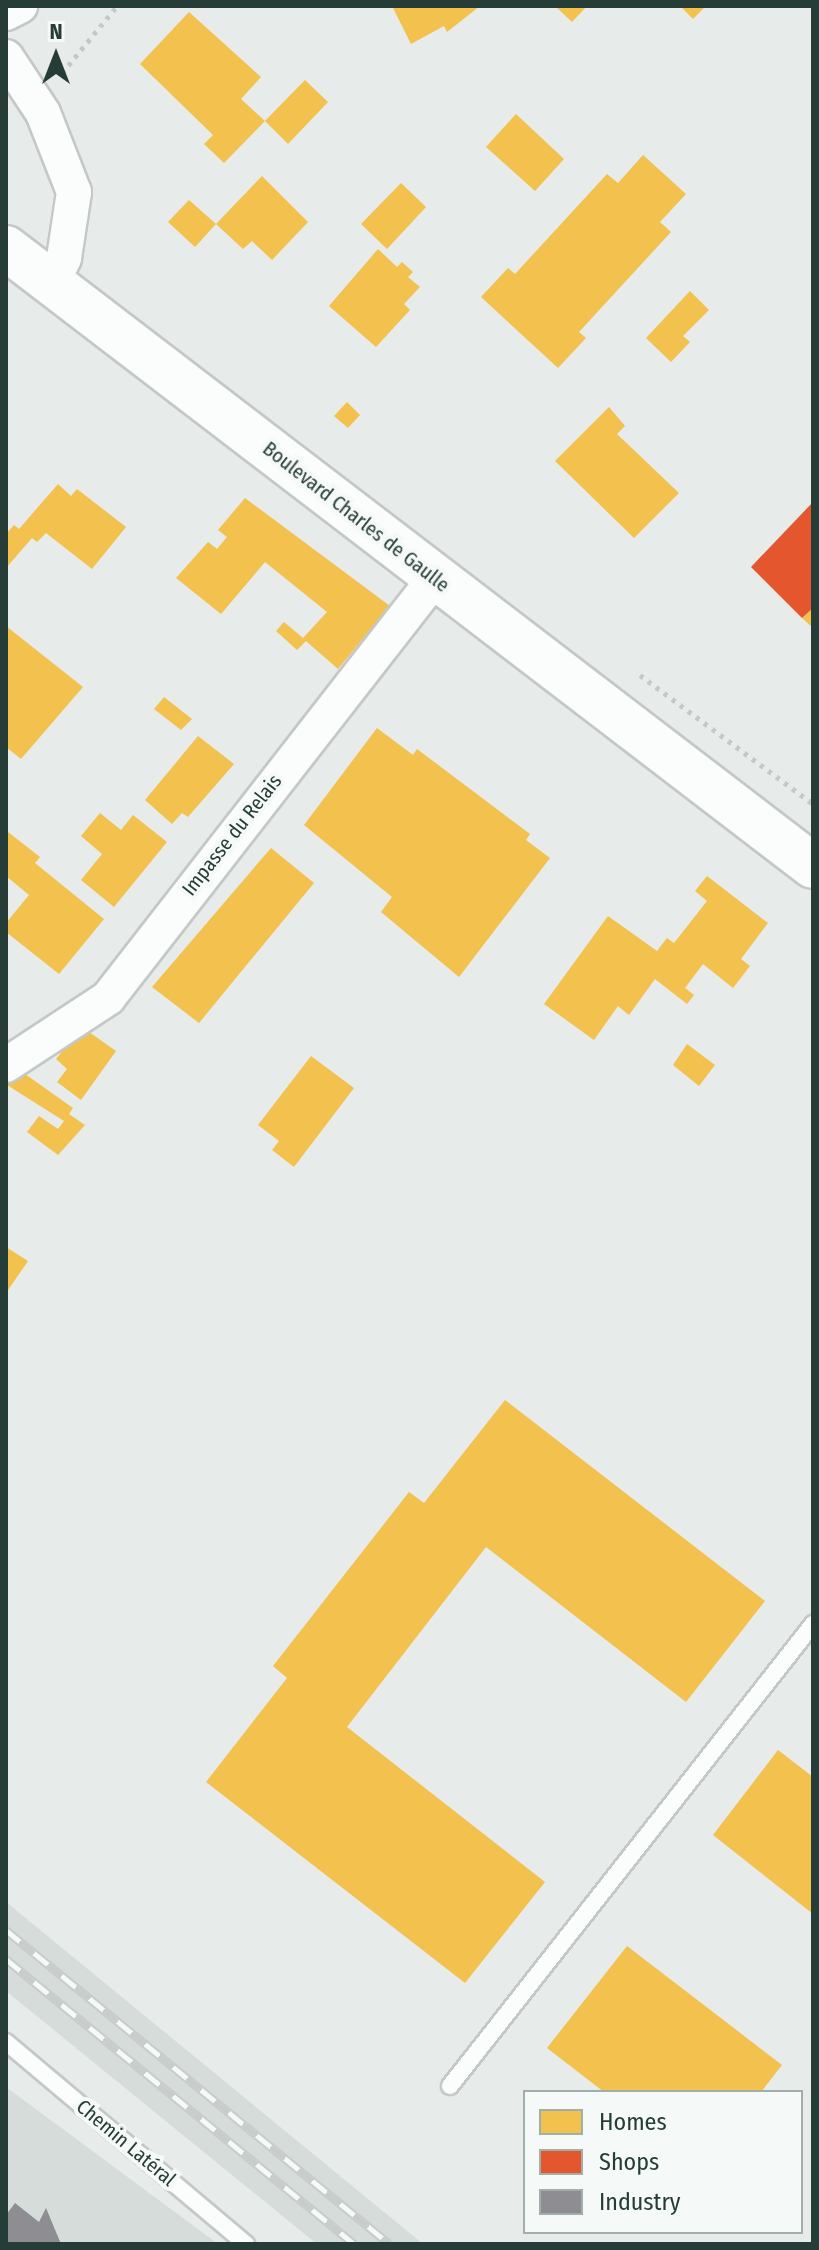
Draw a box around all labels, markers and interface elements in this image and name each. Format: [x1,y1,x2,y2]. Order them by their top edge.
north arrow [16,16,96,96]
text: N [49,18,63,45]
street label: Boulevard Charles de Gaulle [258,437,454,597]
street label: Impasse du Relais [177,770,287,900]
legend [523,2090,803,2234]
street label: Chemin Latéral [72,2095,180,2191]
text: Homes [599,2108,667,2136]
text: Shops [599,2148,659,2176]
text: Industry [599,2188,681,2216]

